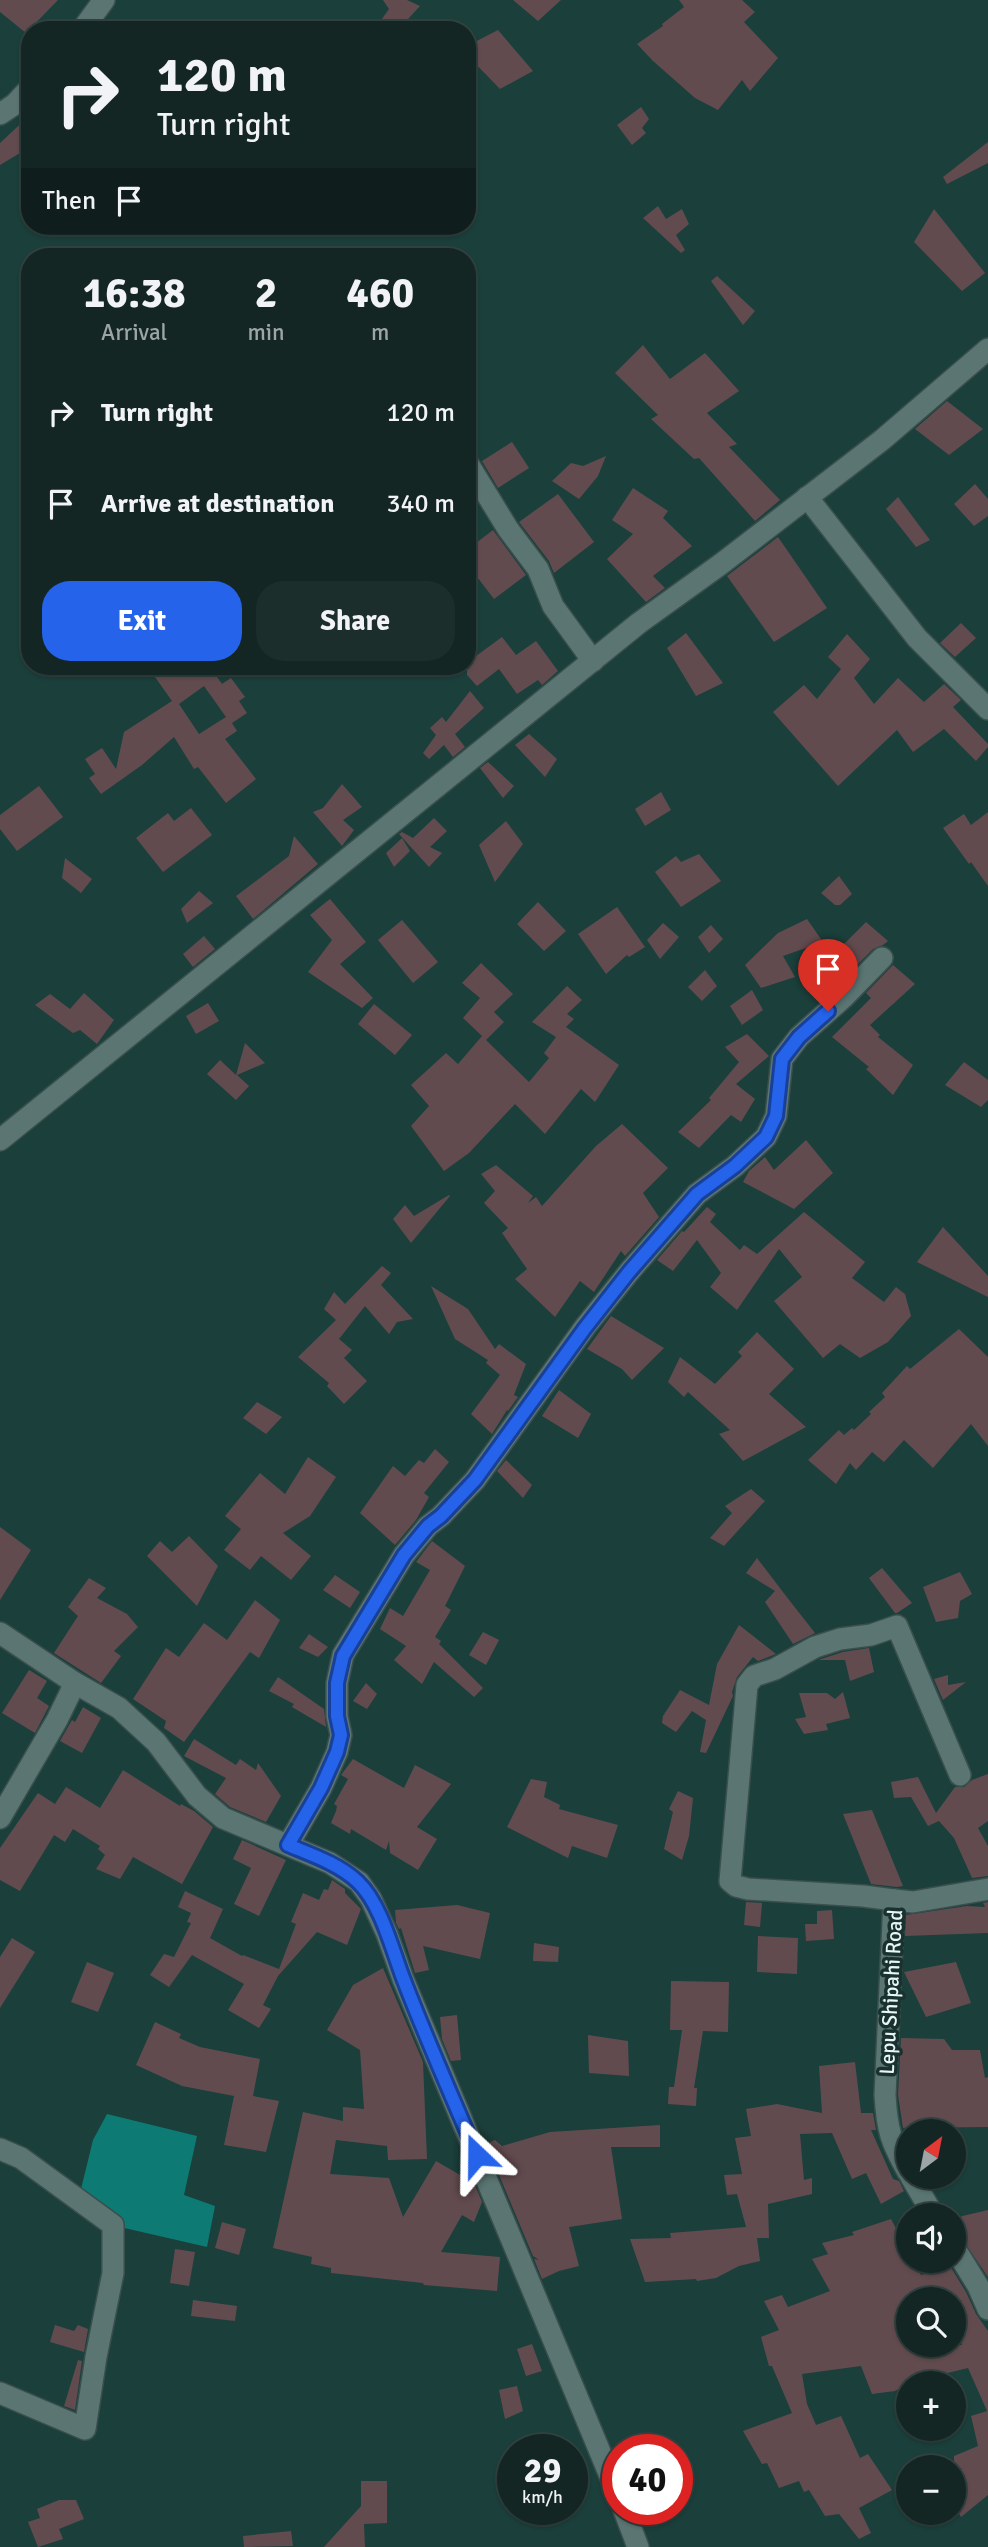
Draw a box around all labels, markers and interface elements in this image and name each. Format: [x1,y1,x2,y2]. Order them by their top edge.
text: 120 m [157,45,287,105]
icon: right [42,49,133,140]
text: Turn right [157,105,290,144]
icon: arrive [110,182,148,220]
text: Then [42,185,96,217]
text: 16:38 [83,268,186,319]
text: 2 [255,268,277,319]
text: 460 [346,268,414,319]
text: Arrival [101,318,167,347]
text: min [247,318,285,347]
text: m [371,318,389,347]
icon: right [42,394,80,432]
text: Turn right [101,397,213,429]
text: 120 m [386,397,455,429]
icon: arrive [42,485,80,523]
text: Arrive at destination [101,488,334,520]
text: 340 m [386,488,455,520]
button: Exit [42,581,242,661]
button: Share [256,581,455,661]
pin [798,939,858,1011]
icon: arrive [809,950,847,988]
street label: Lepu Shipahi Road [874,1909,908,2075]
position arrow [440,2118,514,2192]
north arrow [896,2119,966,2189]
map controls [896,2119,966,2525]
button: sound [896,2203,966,2273]
button: search [896,2287,966,2357]
button: + [896,2371,966,2441]
speed limit sign: 40 [602,2434,693,2525]
text: 29 [524,2449,561,2492]
button: − [896,2455,966,2525]
text: km/h [522,2486,563,2508]

